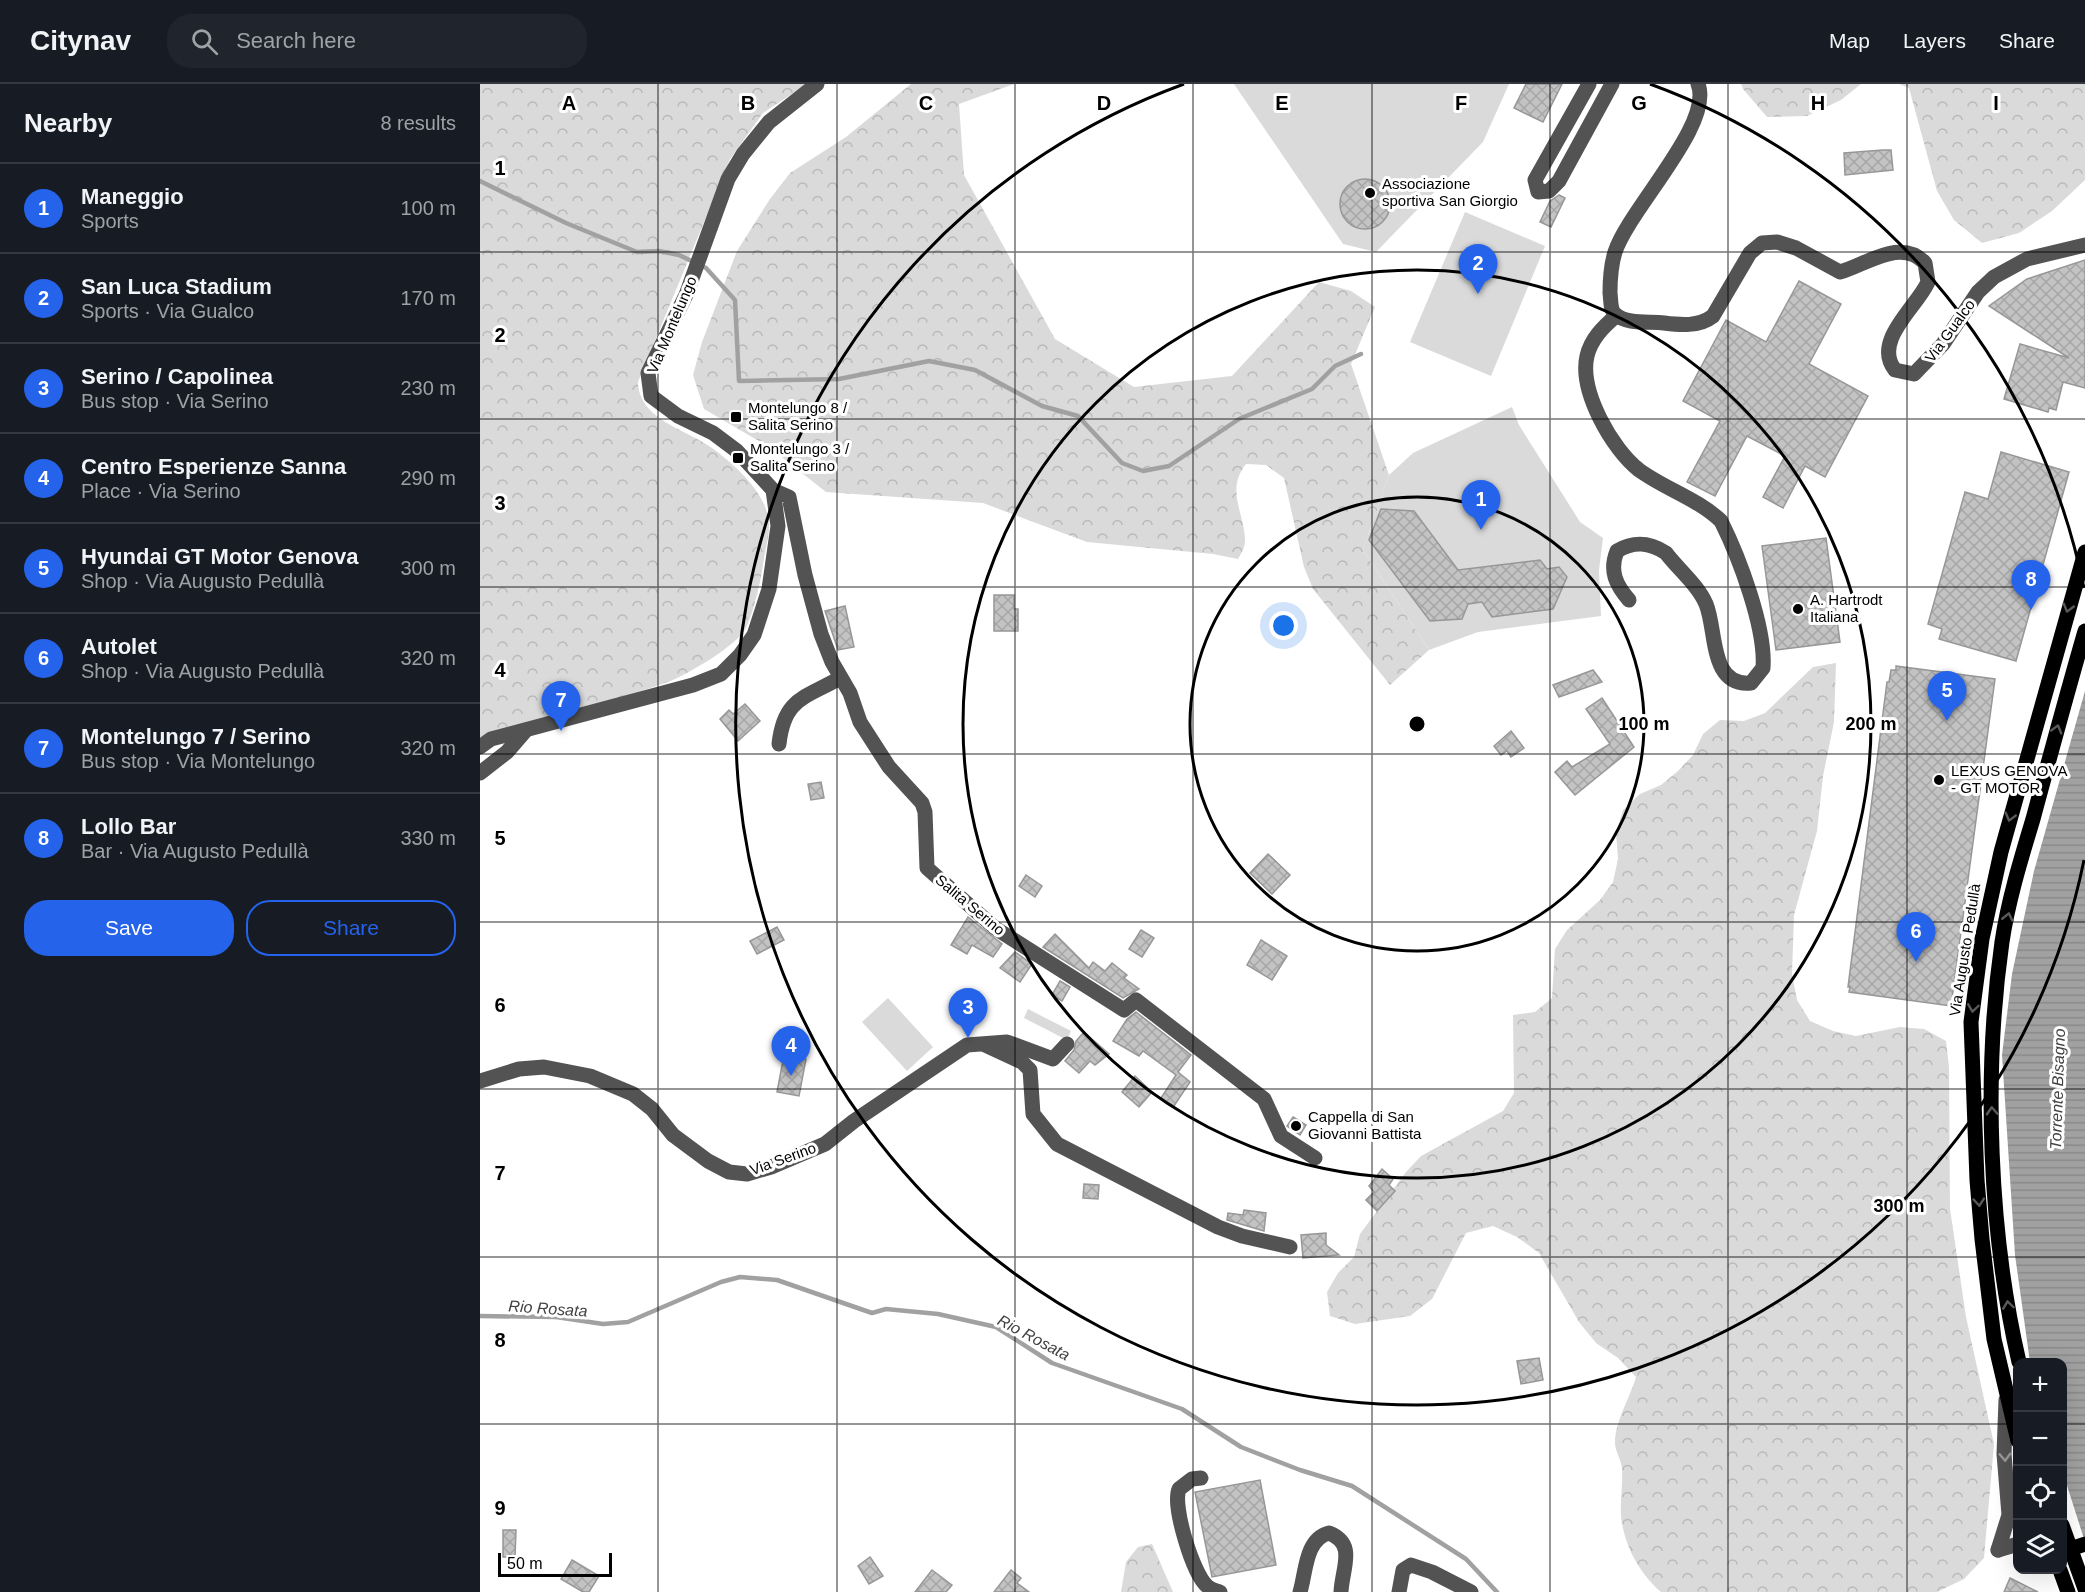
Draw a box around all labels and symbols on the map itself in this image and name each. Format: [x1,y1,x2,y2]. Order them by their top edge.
text: A [562,92,576,114]
text: B [741,92,755,114]
text: C [919,92,933,114]
text: D [1097,92,1111,114]
text: E [1275,92,1289,114]
text: F [1455,92,1467,114]
text: G [1631,92,1647,114]
text: H [1811,92,1825,114]
text: I [1993,92,1999,114]
text: 1 [494,157,506,179]
place label: Associazione sportiva San Giorgio [1382,175,1518,209]
marker: Associazione sportiva San Giorgio [1363,186,1377,200]
pin: 2 [1458,244,1498,294]
street label: Via Montelungo [643,274,700,376]
street label: Via Gualco [1921,296,1978,365]
text: 2 [494,324,506,346]
place label: Montelungo 8 / Salita Serino [748,399,848,433]
marker: Montelungo 8 / Salita Serino [729,410,743,424]
place label: Montelungo 3 / Salita Serino [750,440,850,474]
marker: Montelungo 3 / Salita Serino [731,451,745,465]
pin: 1 [1462,480,1500,530]
text: 3 [494,492,506,514]
pin: 8 [2012,560,2050,610]
place label: A. Hartrodt Italiana [1810,591,1883,625]
marker: A. Hartrodt Italiana [1791,602,1805,616]
one-way arrow [2063,603,2076,613]
your location [1269,611,1298,640]
text: 4 [494,659,506,681]
pin: 5 [1928,672,1966,721]
pin: 7 [542,682,580,731]
centre of rings [1407,714,1427,734]
text: 100 m [1618,714,1670,734]
text: 200 m [1845,714,1897,734]
one-way arrow [2050,724,2063,734]
place label: LEXUS GENOVA - GT MOTOR [1951,762,2067,796]
marker: LEXUS GENOVA - GT MOTOR [1932,773,1946,787]
one-way arrow [2005,811,2018,821]
text: 5 [494,827,506,849]
street label: Salita Serino [932,871,1008,938]
street label: Via Augusto Pedullà [1946,882,1983,1017]
pin: 6 [1896,912,1936,962]
one-way arrow [2000,912,2013,922]
pin: 3 [948,988,988,1038]
text: 6 [494,994,506,1016]
one-way arrow [1968,1003,1980,1012]
pin: 4 [772,1026,810,1076]
water label: Torrente Bisagno [2047,1028,2068,1150]
one-way arrow [1986,1106,1999,1115]
place label: Cappella di San Giovanni Battista [1308,1108,1422,1142]
marker: Cappella di San Giovanni Battista [1289,1119,1303,1133]
street label: Via Serino [748,1139,818,1178]
text: 7 [494,1162,506,1184]
text: 300 m [1873,1196,1925,1216]
one-way arrow [1972,1198,1985,1207]
water label: Rio Rosata [508,1297,588,1320]
one-way arrow [2003,1300,2015,1310]
water label: Rio Rosata [995,1311,1073,1364]
text: 8 [494,1329,506,1351]
one-way arrow [1999,1453,2011,1462]
text: 9 [494,1497,506,1519]
scale bar [498,1550,612,1578]

